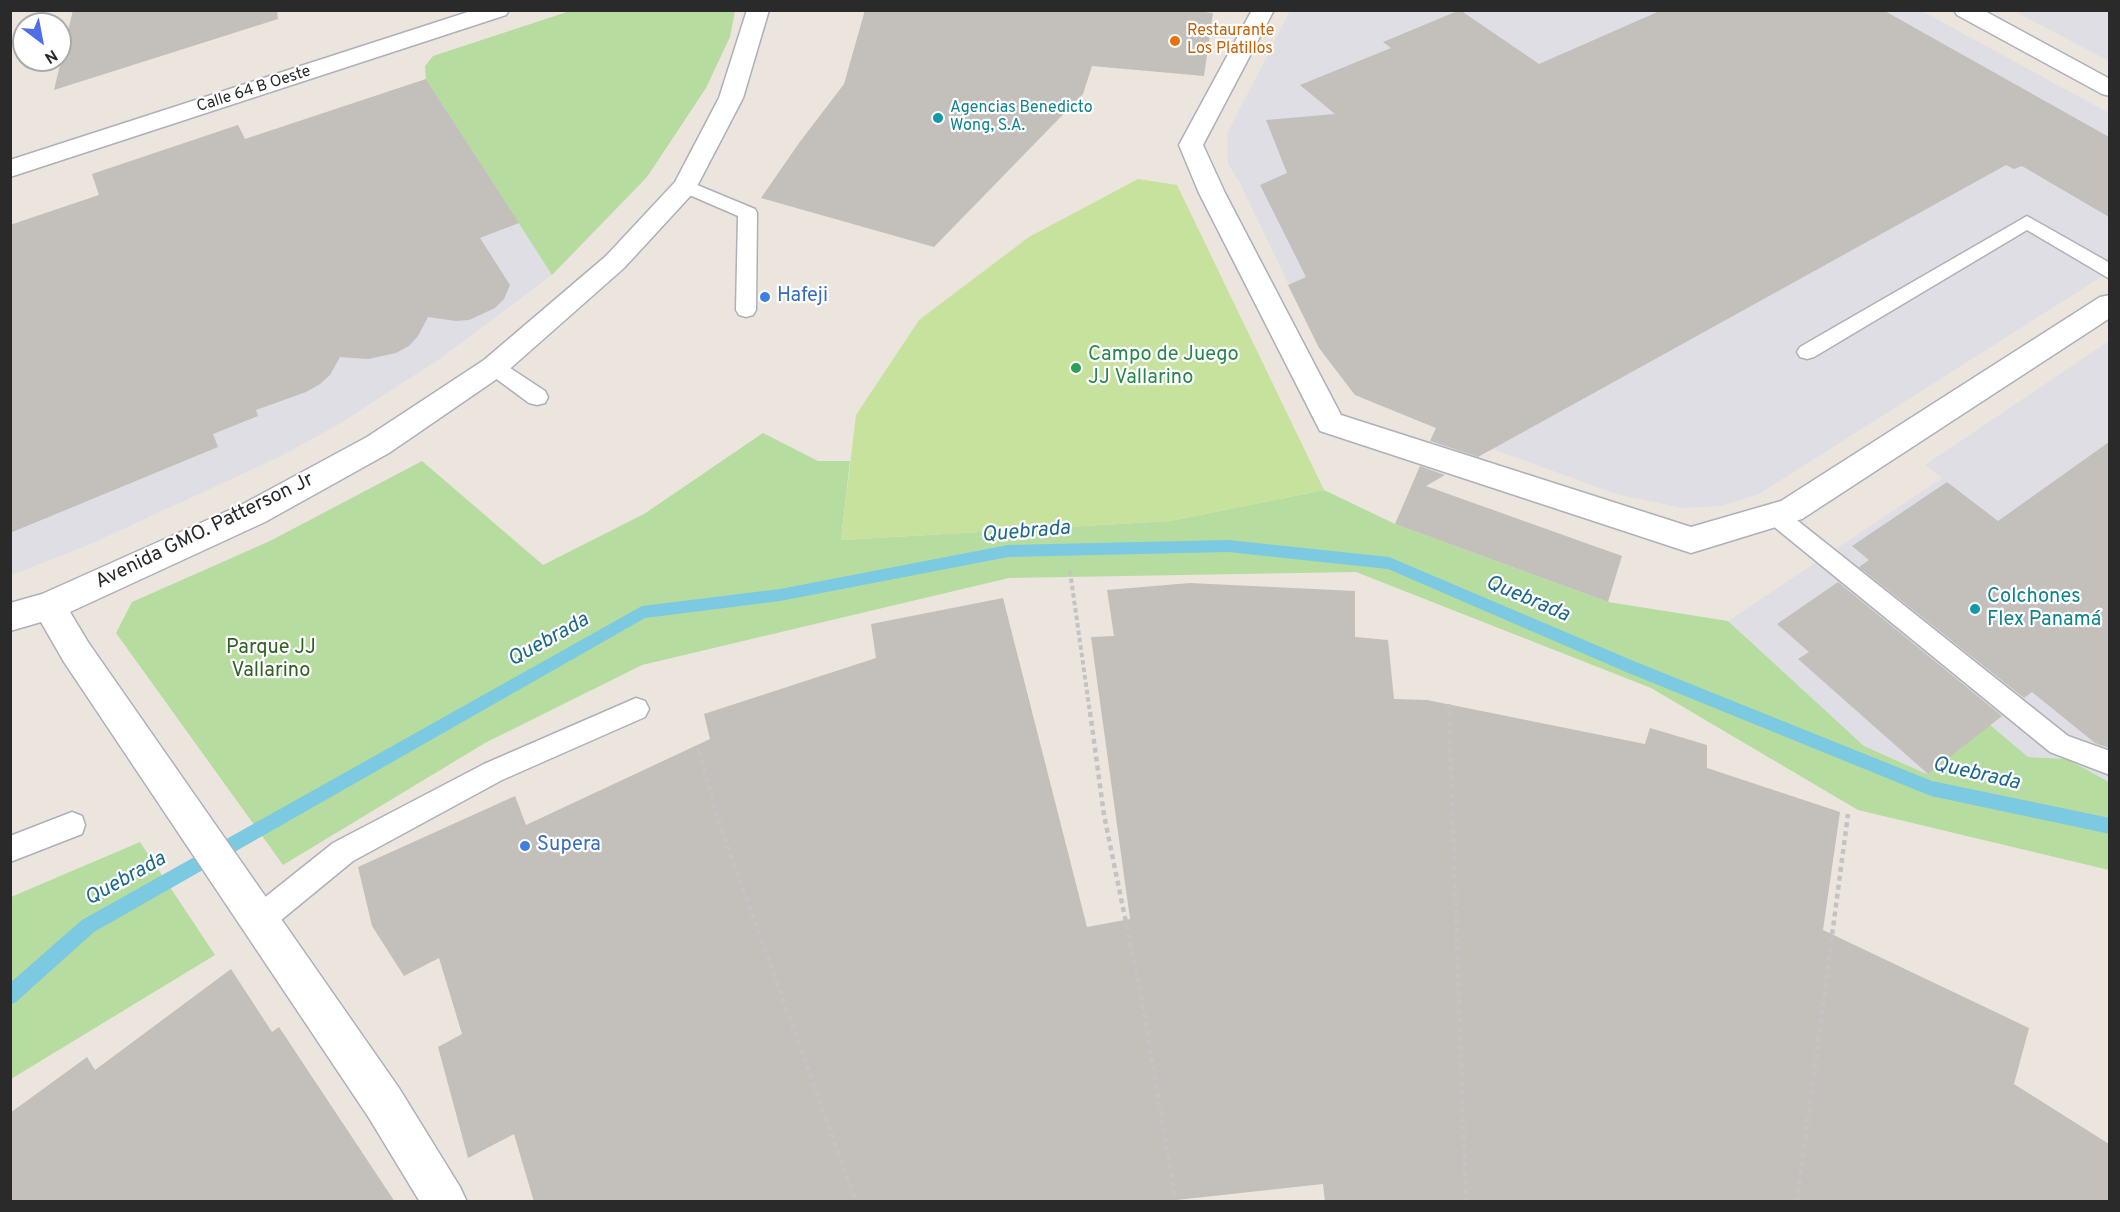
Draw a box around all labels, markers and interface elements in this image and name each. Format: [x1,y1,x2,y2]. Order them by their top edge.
north arrow [12,12,72,72]
place label: Restaurante Los Platillos [1187,22,1274,60]
marker: Restaurante Los Platillos [1168,34,1182,48]
text: N [40,44,61,67]
street label: Calle 64 B Oeste [195,63,313,117]
place label: Agencias Benedicto Wong, S.A. [950,99,1093,137]
marker: Agencias Benedicto Wong, S.A. [931,111,945,125]
place label: Hafeji [777,285,828,309]
marker: Hafeji [758,290,772,304]
place label: Campo de Juego JJ Vallarino [1088,344,1239,391]
marker: Campo de Juego JJ Vallarino [1069,361,1083,375]
street label: Avenida GMO. Patterson Jr [92,469,318,595]
water label: Quebrada [981,517,1071,549]
water label: Quebrada [1481,571,1573,629]
place label: Colchones Flex Panamá [1987,586,2101,633]
marker: Colchones Flex Panamá [1968,602,1982,616]
water label: Quebrada [504,608,594,674]
park label: Parque JJ Vallarino [226,637,316,684]
water label: Quebrada [1930,753,2022,797]
place label: Supera [537,834,601,858]
marker: Supera [518,839,532,853]
water label: Quebrada [81,847,171,913]

